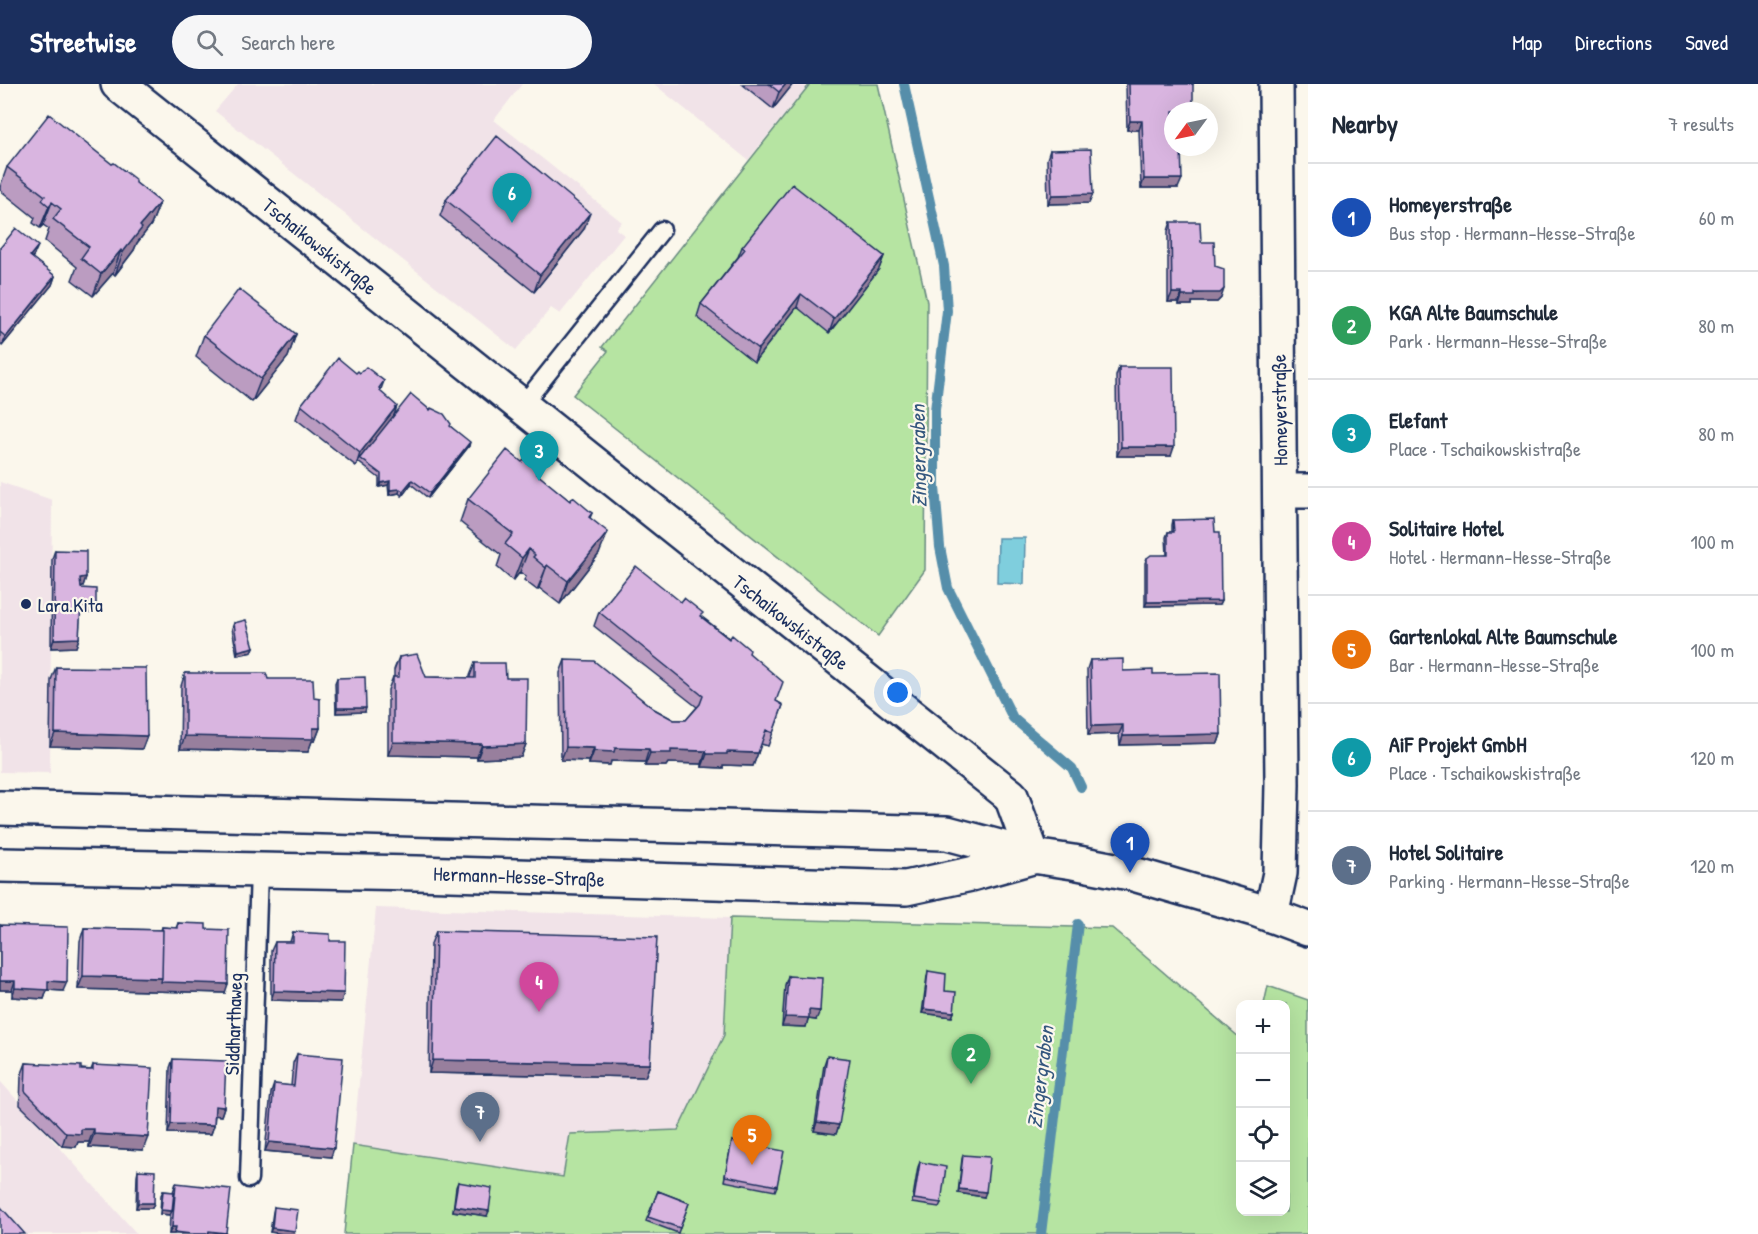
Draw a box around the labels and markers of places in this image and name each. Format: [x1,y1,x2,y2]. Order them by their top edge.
pin: 6 [492,174,532,223]
pin: 3 [520,432,558,481]
place label: Lara.Kita [38,591,103,618]
marker: Lara.Kita [19,597,33,611]
pin: 1 [1110,824,1150,873]
pin: 4 [520,962,558,1012]
pin: 2 [952,1034,990,1084]
pin: 7 [460,1092,500,1142]
pin: 5 [732,1116,771,1165]

